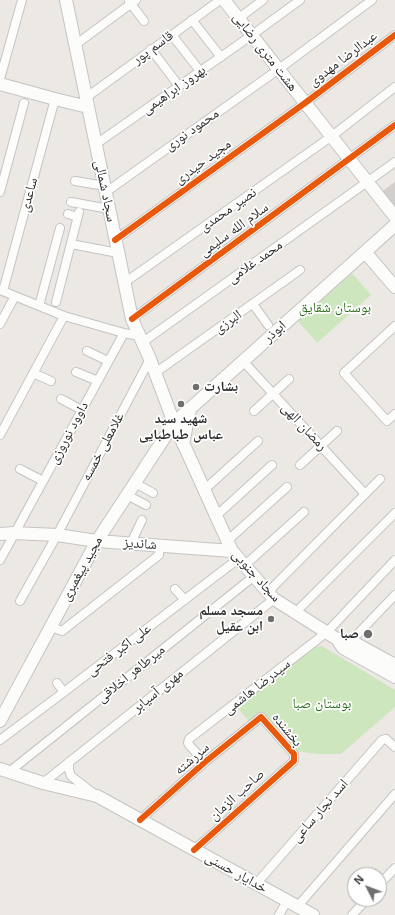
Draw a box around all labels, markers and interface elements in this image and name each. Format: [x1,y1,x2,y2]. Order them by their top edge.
street label: هشت متری رضایی [229,9,301,95]
street label: قاسم پور [129,27,177,69]
street label: عبدالرضا مهدوی [305,28,381,90]
street label: بهروز ابراهیمی [139,62,209,118]
street label: محمود نوری [162,105,222,155]
street label: مجید حیدری [171,136,235,188]
street label: سجاد شمالی [90,158,120,224]
street label: ساعدی [16,176,42,214]
street label: نصیر محمدی [196,184,260,236]
street label: سلام الله سلیمی [196,199,272,261]
street label: محمد غلامی [224,237,286,287]
park label: بوستان شقایق [299,300,371,316]
street label: البرزی [211,306,245,338]
street label: ابوذر [260,317,290,347]
place label: بشارت [204,379,238,395]
marker: بشارت [191,382,201,392]
street label: داوود نوروزی [46,399,92,467]
marker: شهید سید عباس طباطبایی [176,399,186,409]
street label: رمضان الهی [278,399,330,455]
street label: غلامعلی خمسه [78,410,128,484]
place label: شهید سید عباس طباطبایی [139,411,223,444]
street label: مجید پیغمبری [57,534,107,604]
street label: شاندیز [123,534,157,554]
street label: سجاد جنوبی [228,546,284,606]
place label: مسجد مسلم ابن عقیل [199,603,263,636]
marker: مسجد مسلم ابن عقیل [266,614,276,624]
street label: علی اکبر فتحی [83,620,155,680]
place label: صبا [340,626,359,642]
marker: صبا [362,628,374,640]
street label: میرطاهر اخلاقی [94,641,168,707]
street label: سیدرضا هاشمی [220,656,294,718]
street label: مهری آسیابر [129,665,187,717]
park label: بوستان صبا [293,696,351,712]
street label: بخشنده [268,710,306,750]
street label: سررشته [171,739,213,779]
street label: صاحب الزمان [206,766,268,824]
street label: اسد نجار ساعی [288,776,352,846]
street label: خدایار حسنی [202,849,270,897]
north arrow [347,867,387,907]
text: N [352,873,366,887]

